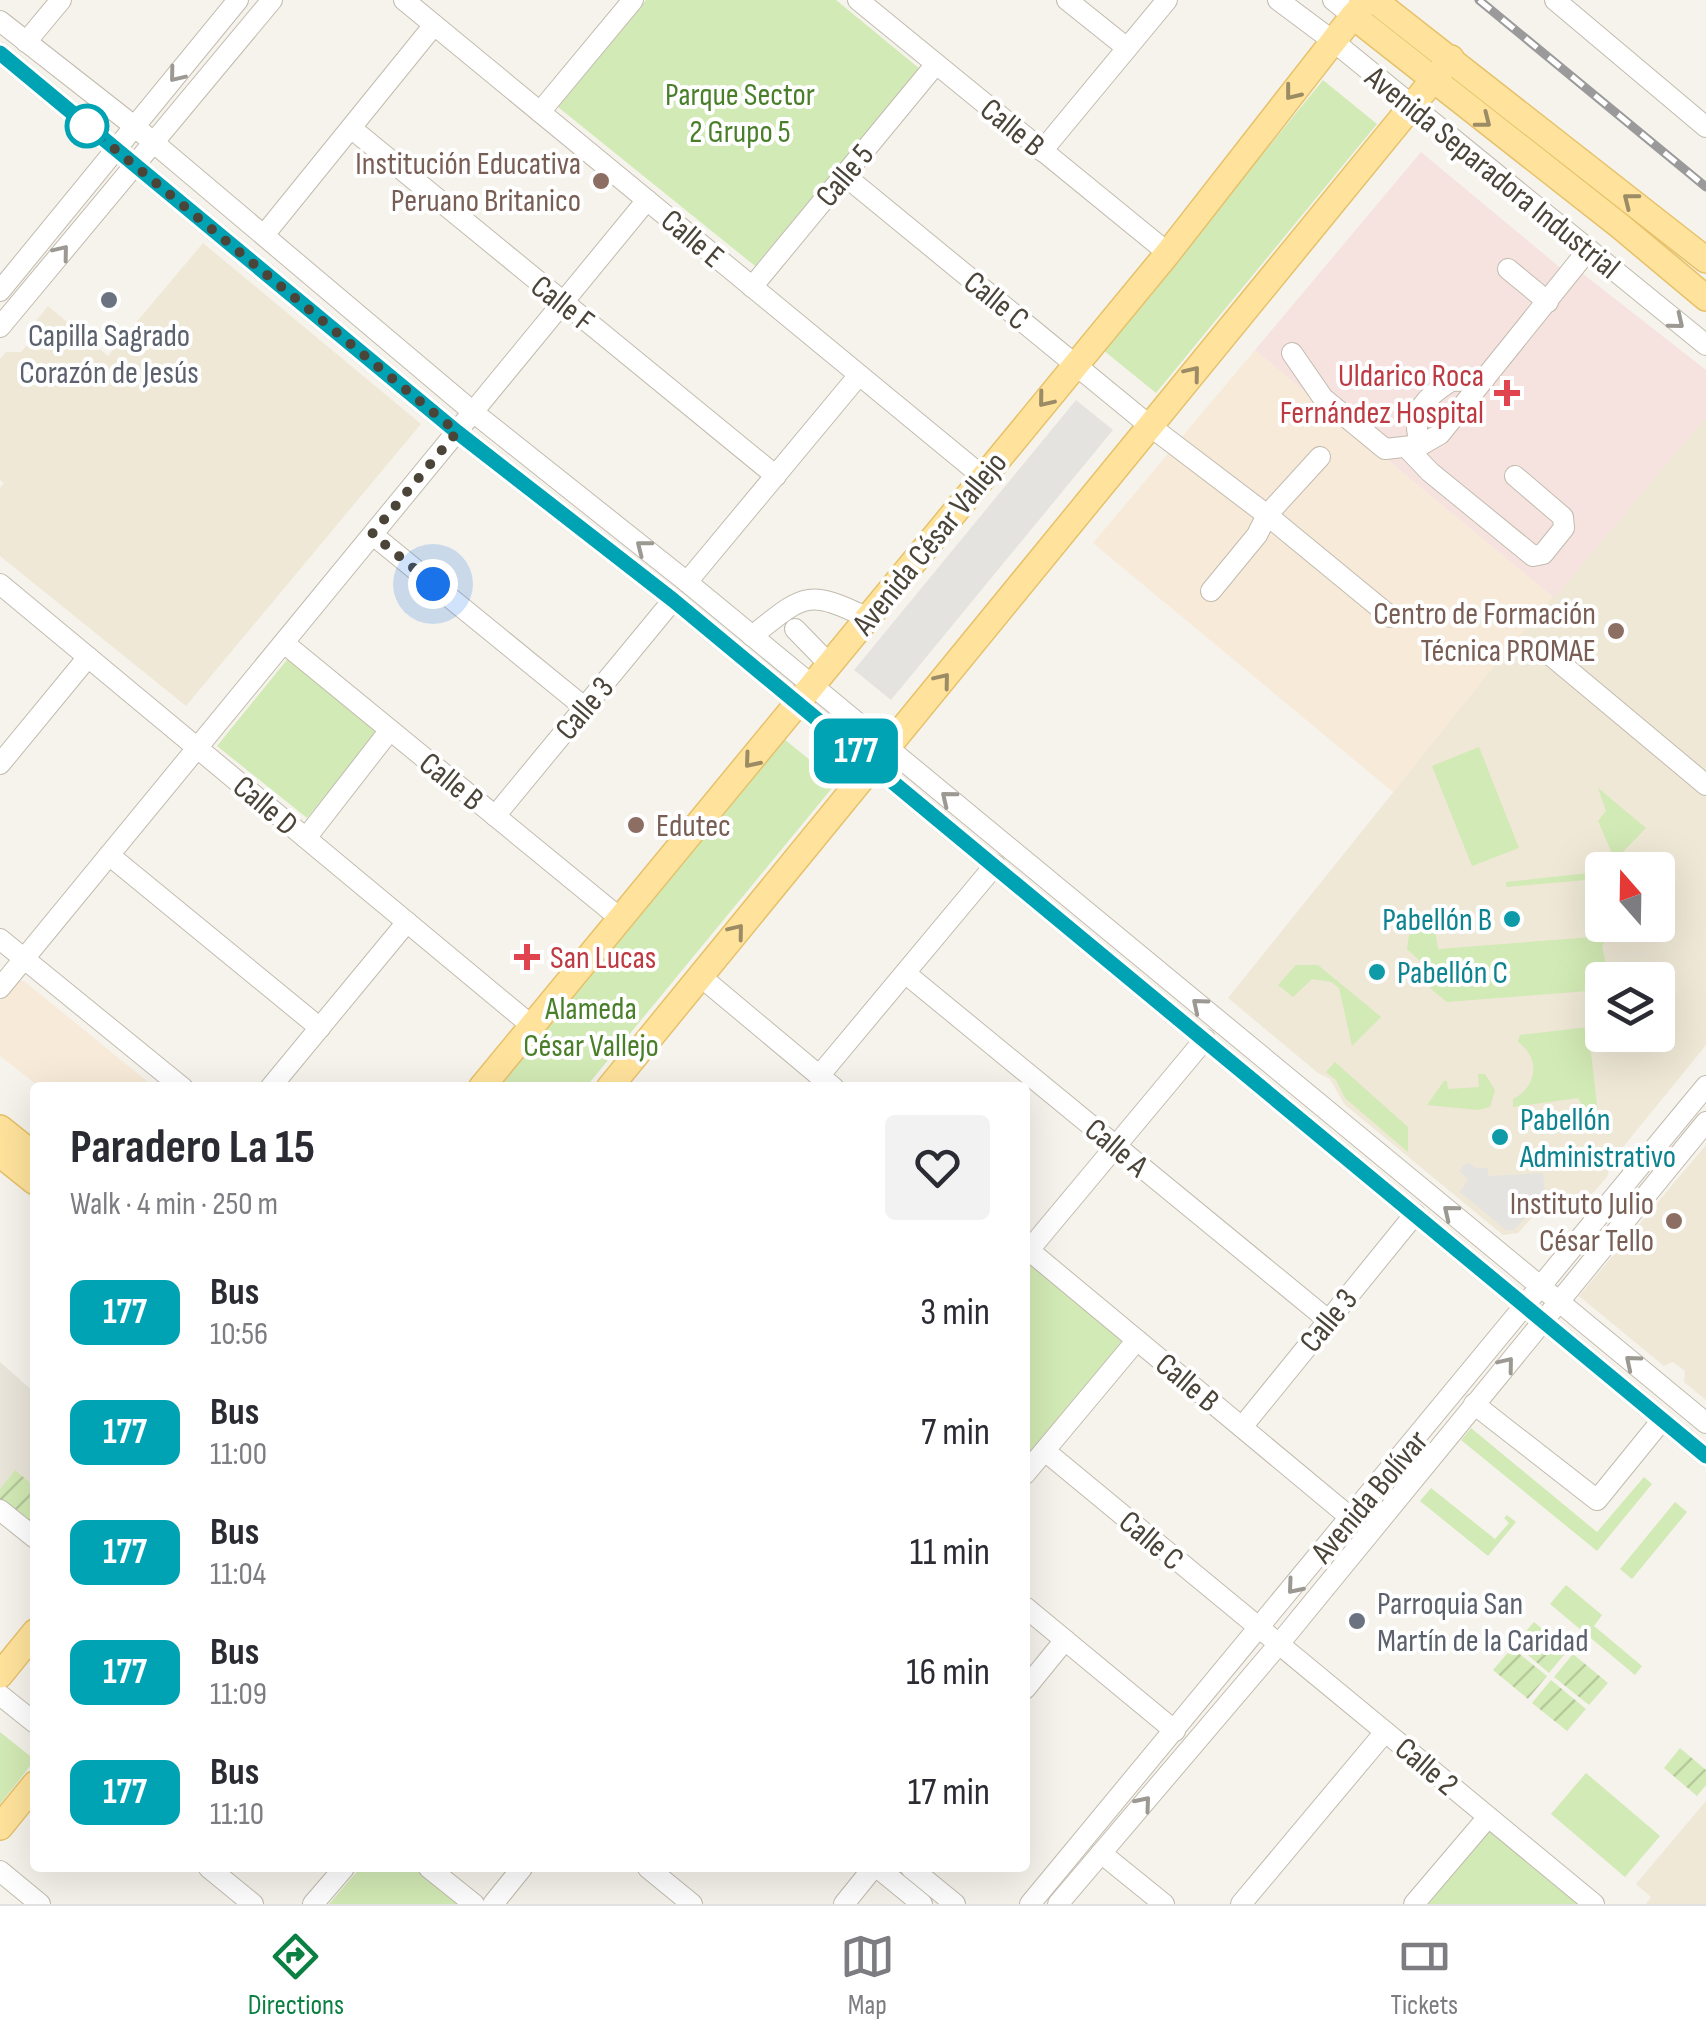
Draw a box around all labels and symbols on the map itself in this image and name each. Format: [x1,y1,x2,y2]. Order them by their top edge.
street label: Avenida Separadora Industrial [1356,58,1627,288]
one-way arrow [170,64,188,82]
park label: Parque Sector 2 Grupo 5 [665,76,815,152]
one-way arrow [1286,82,1304,100]
street label: Calle B [972,91,1052,166]
unlabelled marker [66,105,108,147]
one-way arrow [1472,109,1490,126]
street label: Calle 5 [808,137,883,215]
place label: Institución Educativa Peruano Britanico [355,145,581,221]
marker: Institución Educativa Peruano Britanico [590,170,612,192]
one-way arrow [1623,194,1641,212]
street label: Calle E [653,202,732,277]
one-way arrow [50,245,68,263]
street label: Calle C [956,263,1037,339]
street label: Calle F [523,267,602,341]
marker: Capilla Sagrado Corazón de Jesús [98,289,120,311]
one-way arrow [1666,310,1684,328]
place label: Capilla Sagrado Corazón de Jesús [19,317,199,393]
place label: Uldarico Roca Fernández Hospital [1280,357,1484,433]
one-way arrow [1181,367,1199,385]
marker: Uldarico Roca Fernández Hospital [1494,380,1520,406]
one-way arrow [1038,389,1056,407]
street label: Avenida César Vallejo [844,445,1016,644]
one-way arrow [637,541,655,559]
your location [408,559,458,609]
place label: Centro de Formación Técnica PROMAE [1373,595,1596,671]
marker: Centro de Formación Técnica PROMAE [1605,620,1627,642]
street label: Calle 3 [548,669,623,749]
one-way arrow [931,673,949,691]
line badge: 177 [798,718,914,784]
street label: Calle B [411,745,491,820]
one-way arrow [745,750,763,768]
street label: Calle D [225,768,305,845]
one-way arrow [942,792,960,810]
place label: Edutec [656,807,731,846]
marker: Edutec [625,814,647,836]
north arrow [1585,852,1675,942]
place label: Pabellón B [1382,901,1492,940]
marker: Pabellón B [1501,908,1523,930]
one-way arrow [725,925,743,943]
place label: San Lucas [550,939,656,978]
marker: San Lucas [514,944,540,970]
place label: Pabellón C [1397,954,1508,993]
marker: Pabellón C [1366,961,1388,983]
park label: Alameda César Vallejo [523,990,659,1066]
one-way arrow [1193,999,1211,1017]
place label: Pabellón Administrativo [1519,1101,1676,1177]
street label: Calle A [1076,1110,1156,1186]
marker: Pabellón Administrativo [1489,1126,1511,1148]
place label: Instituto Julio César Tello [1510,1185,1654,1261]
one-way arrow [1443,1206,1461,1224]
marker: Instituto Julio César Tello [1663,1210,1685,1232]
street label: Calle 3 [1292,1281,1367,1361]
street label: Calle B [1147,1345,1227,1421]
one-way arrow [1625,1356,1643,1374]
one-way arrow [1495,1357,1513,1375]
street label: Avenida Bolívar [1303,1423,1437,1572]
street label: Calle C [1111,1503,1191,1579]
one-way arrow [1288,1575,1306,1593]
place label: Parroquia San Martín de la Caridad [1377,1585,1589,1661]
marker: Parroquia San Martín de la Caridad [1346,1610,1368,1632]
street label: Calle 2 [1387,1730,1466,1805]
one-way arrow [1132,1796,1150,1814]

